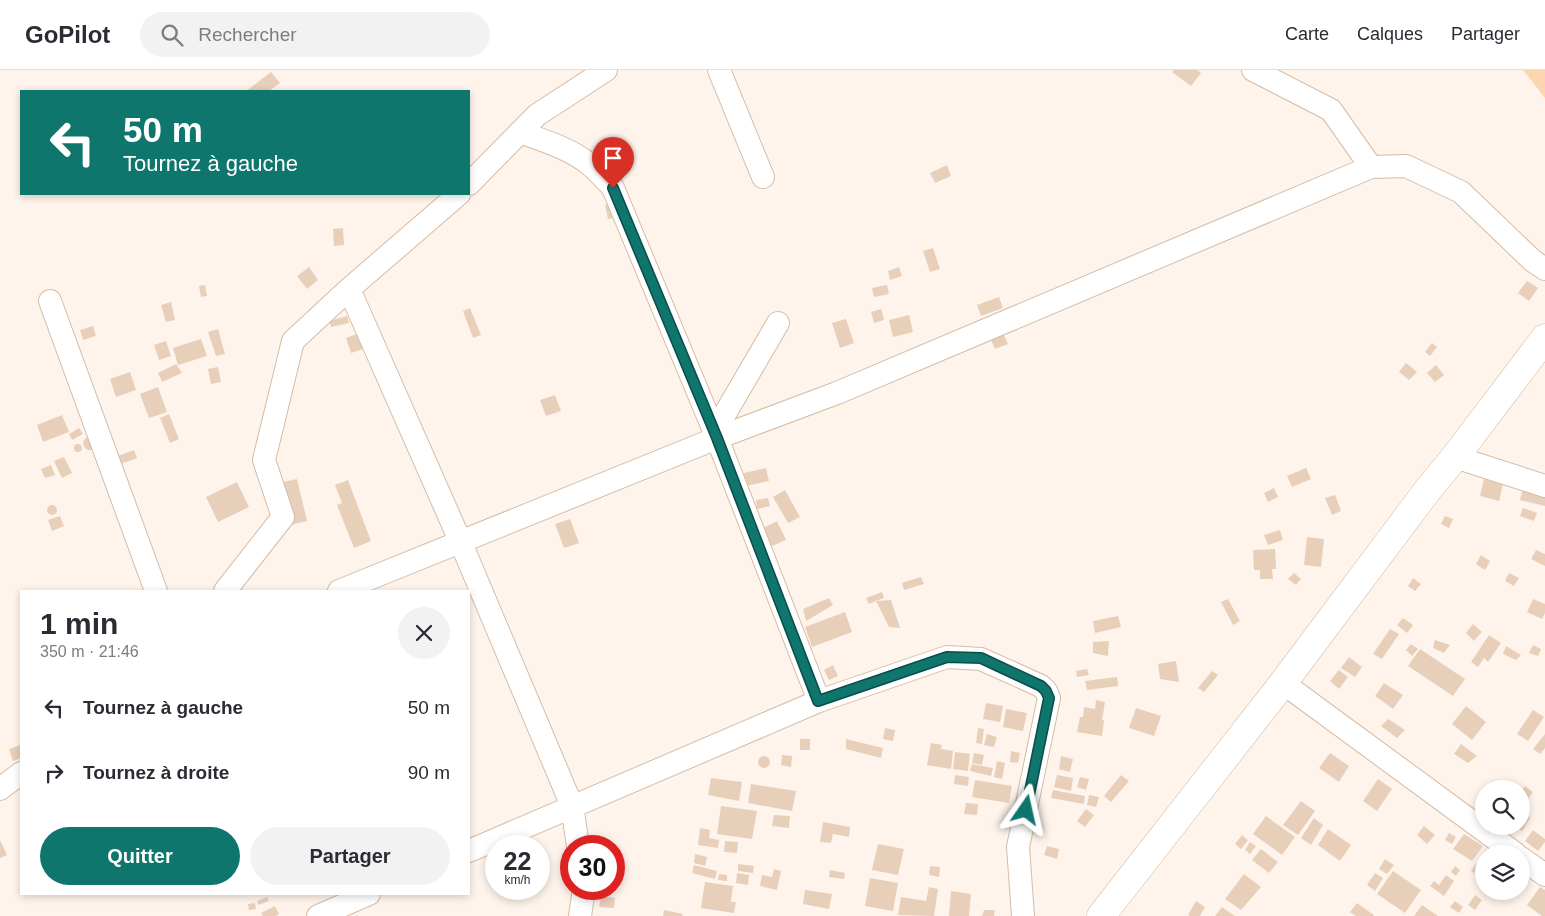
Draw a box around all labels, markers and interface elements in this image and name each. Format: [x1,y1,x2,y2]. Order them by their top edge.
search box [140,12,490,57]
text: GoPilot [25,21,110,48]
icon: search [158,21,186,49]
text: Rechercher [198,24,297,45]
text: Carte [1285,24,1329,44]
text: Calques [1357,24,1423,44]
text: Partager [1451,24,1520,44]
icon: left [40,110,105,175]
text: 50 m [123,110,203,149]
pin [592,137,634,188]
icon: arrive [599,144,627,172]
text: Tournez à gauche [123,151,298,176]
text: 1 min [40,607,118,640]
button: close [398,607,450,659]
text: 350 m · 21:46 [40,643,139,660]
icon: left [40,694,68,722]
text: Tournez à gauche [83,697,243,718]
text: 50 m [408,697,450,718]
icon: right [40,759,68,787]
text: Tournez à droite [83,762,229,783]
text: 90 m [408,762,450,783]
map controls [1475,780,1530,900]
button: search [1475,780,1530,835]
position arrow [999,783,1051,835]
button: Quitter [40,827,240,885]
button: Partager [250,827,450,885]
speed limit sign: 30 [560,835,625,900]
button: layers [1475,845,1530,900]
text: 22 [504,847,531,875]
text: km/h [504,873,531,887]

